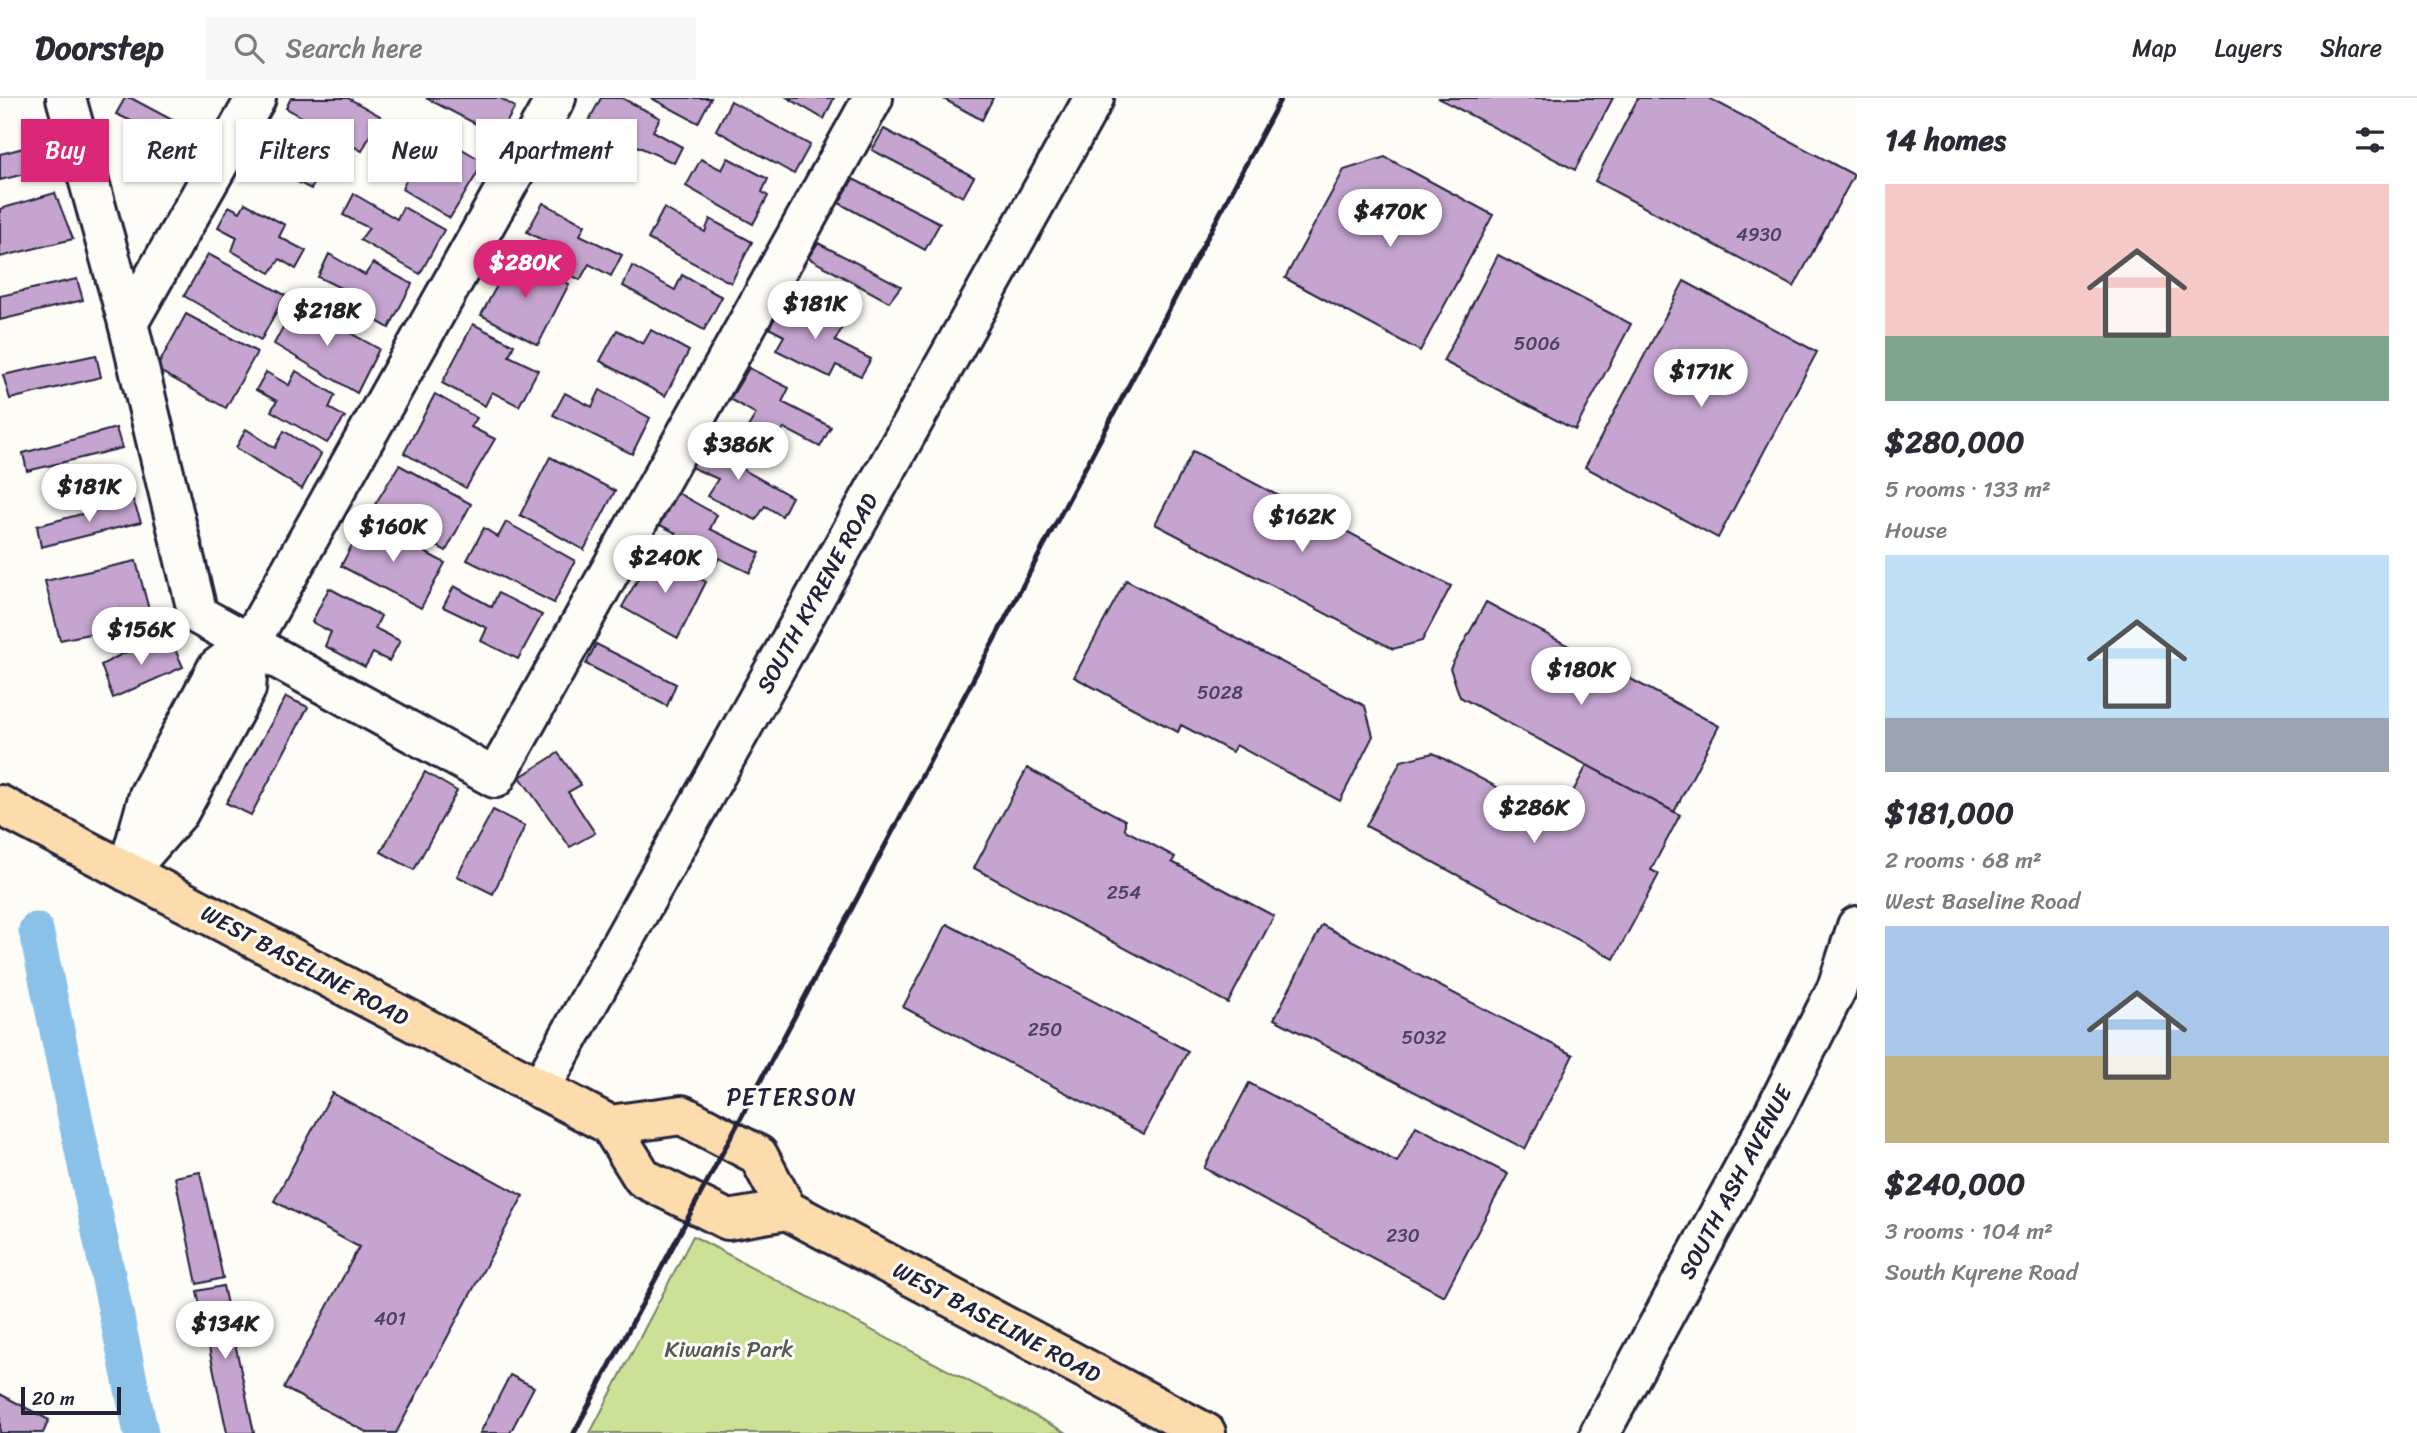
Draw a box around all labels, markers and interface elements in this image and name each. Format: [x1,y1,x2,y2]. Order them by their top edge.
search box [206,17,696,80]
text: Doorstep [35,19,164,77]
text: Search here [286,25,423,71]
text: Map [2132,27,2177,69]
text: Layers [2215,27,2282,69]
text: Share [2320,27,2382,69]
icon: search [230,29,268,67]
text: 14 homes [1885,113,2006,167]
chip: Buy [21,119,109,182]
chip: Rent [123,119,222,182]
chip: Filters [236,119,354,182]
chip: New [368,119,462,182]
chip: Apartment [476,119,637,182]
icon: filters [2351,121,2389,159]
pin: $470K [1341,190,1439,249]
text: $470K [1354,191,1426,232]
house number: 4930 [1736,218,1782,251]
icon: home [2074,230,2200,356]
pin: $280K [476,240,574,300]
text: $280K [489,242,561,283]
pin: $181K [766,282,864,341]
text: $181K [783,283,847,324]
pin: $218K [278,288,376,348]
text: $218K [294,290,360,331]
house number: 5006 [1514,327,1560,360]
pin: $171K [1652,350,1750,409]
text: $171K [1670,351,1732,392]
text: $280,000 [1885,415,2025,469]
pin: $386K [689,422,787,482]
text: $386K [703,424,773,465]
pin: $181K [40,464,138,524]
text: $181K [57,466,121,507]
text: 5 rooms · 133 m² [1885,469,2051,510]
street label: SOUTH KYRENE ROAD [745,485,890,701]
pin: $162K [1253,494,1351,554]
text: $162K [1269,496,1335,537]
pin: $160K [344,504,442,564]
text: $160K [360,506,426,547]
text: House [1885,510,1947,551]
pin: $240K [616,536,714,595]
text: $240K [629,537,701,578]
icon: home [2074,601,2200,727]
pin: $156K [92,608,190,667]
text: $156K [108,609,174,650]
pin: $180K [1532,648,1630,707]
text: $180K [1547,649,1615,690]
house number: 5028 [1197,676,1244,709]
pin: $286K [1485,786,1583,845]
text: $181,000 [1885,786,2014,840]
text: $286K [1499,787,1569,828]
text: 2 rooms · 68 m² [1885,840,2042,881]
house number: 254 [1107,876,1141,909]
text: West Baseline Road [1885,881,2080,922]
street label: WEST BASELINE ROAD [193,893,417,1038]
icon: home [2074,972,2200,1098]
house number: 250 [1028,1013,1062,1046]
house number: 5032 [1401,1021,1447,1054]
district label: PETERSON [726,1076,858,1118]
street label: SOUTH ASH AVENUE [1667,1076,1805,1287]
text: $240,000 [1885,1157,2025,1211]
text: 3 rooms · 104 m² [1885,1211,2053,1252]
house number: 230 [1386,1219,1420,1252]
street label: WEST BASELINE ROAD [885,1250,1109,1395]
text: South Kyrene Road [1885,1252,2078,1293]
pin: $134K [176,1302,274,1361]
house number: 401 [374,1302,406,1335]
text: $134K [192,1303,258,1344]
park label: Kiwanis Park [664,1329,794,1370]
text: 20 m [32,1382,75,1415]
scale bar [21,1384,121,1416]

